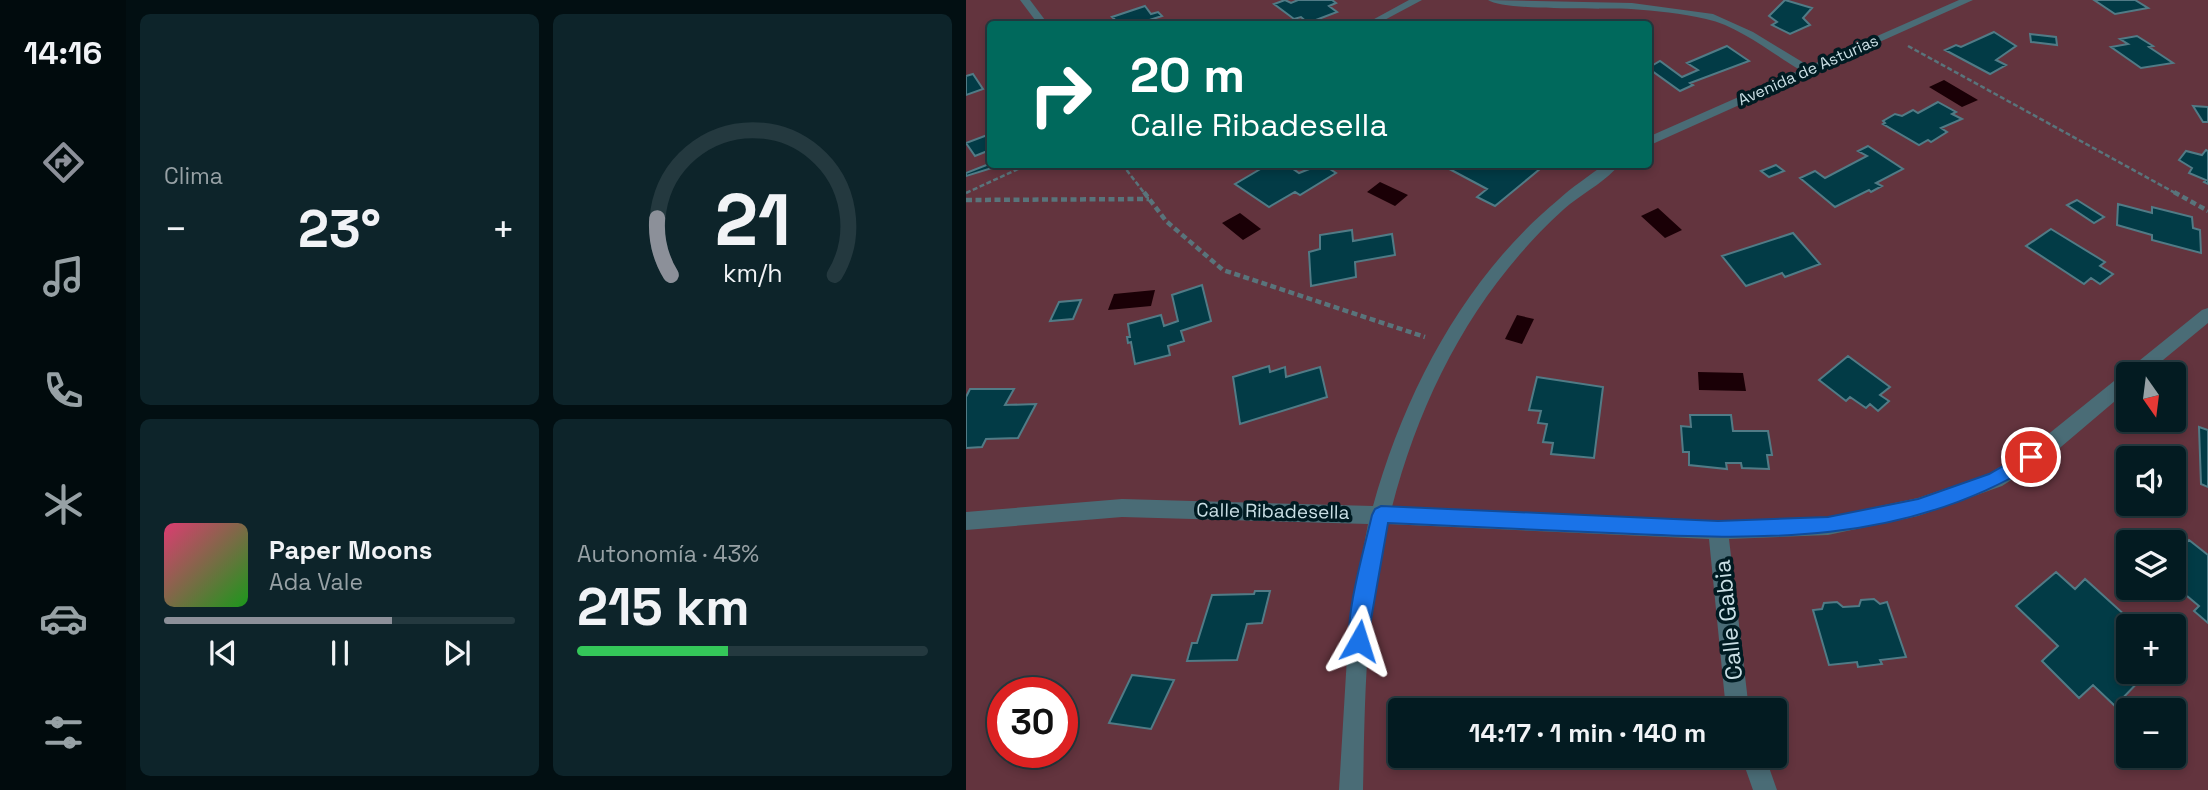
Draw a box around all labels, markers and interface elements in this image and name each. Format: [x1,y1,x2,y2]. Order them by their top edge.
street label: Avenida de Asturias [1734,30,1882,110]
text: 14:16 [24,33,102,73]
text: 20 m [1130,44,1245,106]
icon: right [1015,49,1106,140]
text: Calle Ribadesella [1130,105,1388,145]
icon: directions [39,138,88,187]
text: Clima [164,161,223,191]
text: 21 [714,174,791,267]
text: 23° [298,196,381,262]
text: − [164,205,188,253]
text: + [491,205,515,253]
icon: music [39,252,88,301]
text: km/h [723,257,782,289]
north arrow [2116,362,2186,432]
map controls [2116,362,2186,768]
icon: phone [39,366,88,415]
pin [2001,427,2061,487]
icon: arrive [2012,438,2050,476]
button: sound [2116,446,2186,516]
icon: climate [39,480,88,529]
street label: Calle Ribadesella [1196,497,1350,525]
button: layers [2116,530,2186,600]
text: Paper Moons [269,533,432,567]
text: Autonomía · 43% [577,539,759,569]
street label: Calle Gabia [1707,558,1749,682]
text: Ada Vale [269,567,363,597]
text: 215 km [577,574,750,640]
icon: car [39,594,88,643]
position arrow [1322,604,1396,678]
button: + [2116,614,2186,684]
icon: previous [204,634,242,672]
icon: pause [321,634,359,672]
icon: next [438,634,476,672]
speed limit sign: 30 [987,677,1078,768]
button: − [2116,698,2186,768]
icon: filters [39,708,88,757]
text: 14:17 · 1 min · 140 m [1469,716,1706,750]

